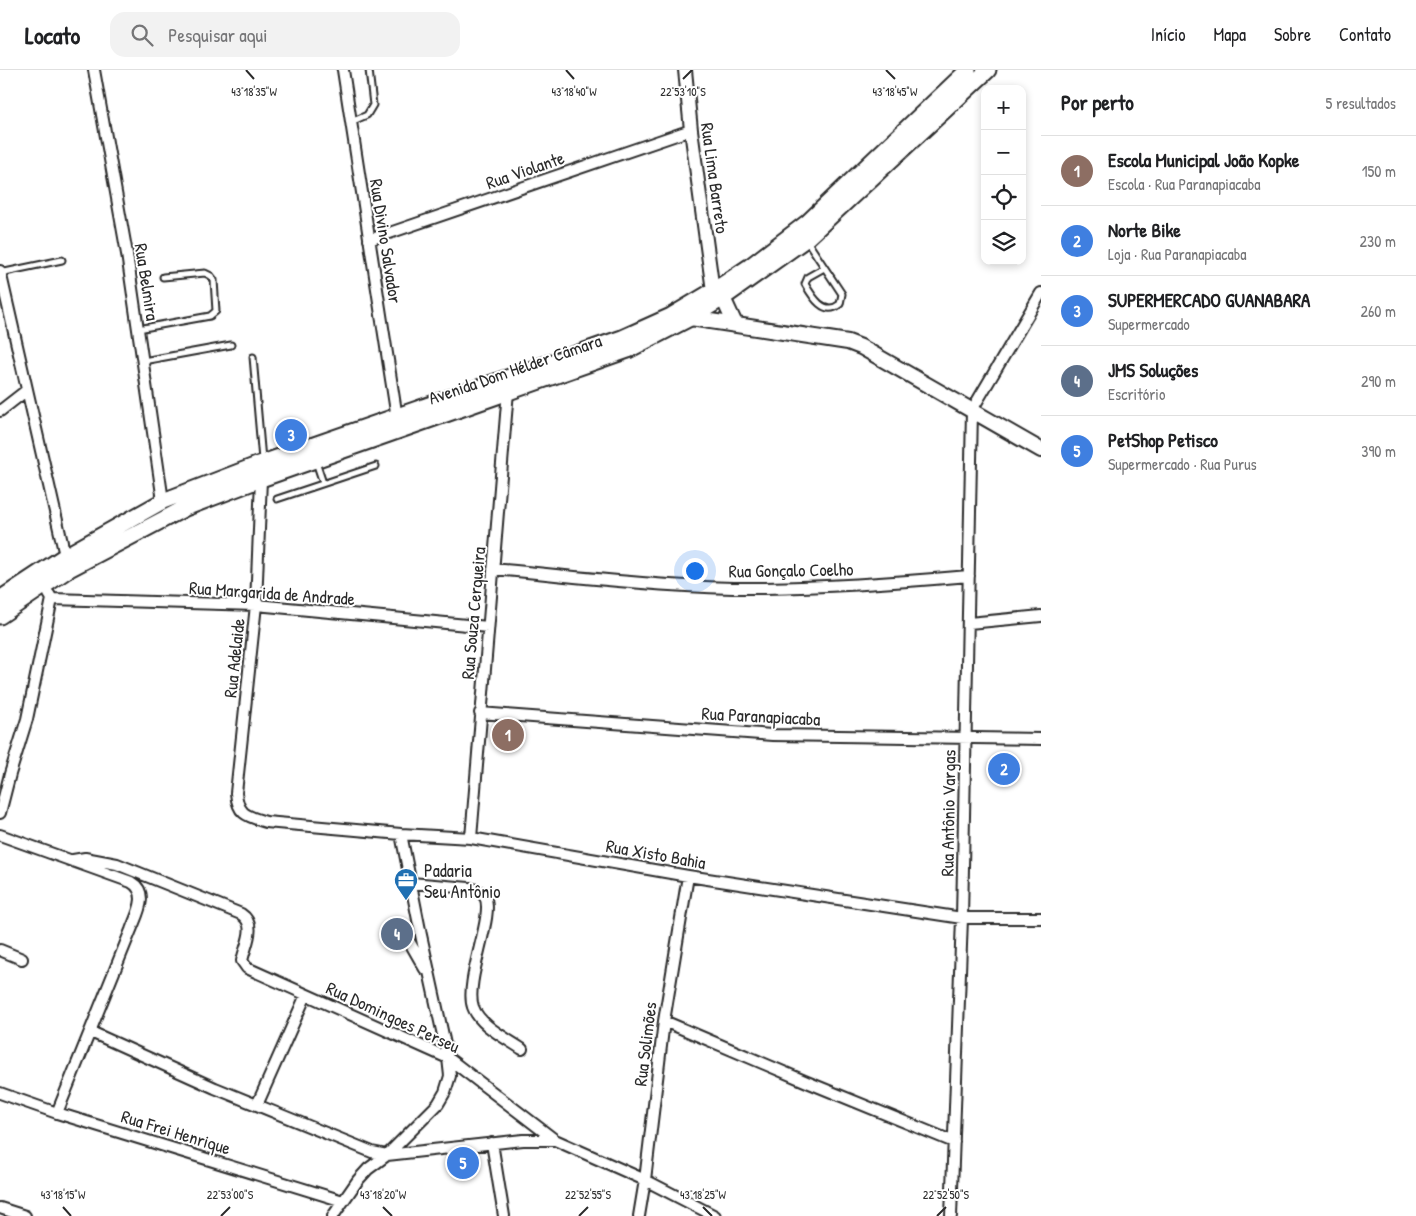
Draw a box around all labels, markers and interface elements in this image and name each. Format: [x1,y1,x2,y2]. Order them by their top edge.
search box [110,12,460,57]
text: Locato [25,19,80,51]
icon: search [128,21,156,49]
text: Pesquisar aqui [168,22,267,48]
text: Início [1151,22,1185,47]
text: Mapa [1213,22,1246,47]
text: Sobre [1274,22,1311,47]
text: Contato [1339,22,1391,47]
text: 43°18'35"W [231,83,277,100]
text: 43°18'40"W [551,83,597,100]
text: 22°53'10"S [660,83,706,100]
text: 43°18'45"W [873,83,918,100]
map controls [981,85,1026,265]
button: + [981,85,1026,130]
text: Por perto [1061,88,1134,117]
text: 5 resultados [1326,92,1396,114]
street label: Rua Lima Barreto [695,121,735,235]
button: − [981,130,1026,175]
street label: Rua Violante [482,145,568,195]
text: Escola Municipal João Kopke [1108,147,1299,173]
text: 1 [1074,160,1080,182]
text: 150 m [1362,160,1396,182]
text: Escola · Rua Paranapiacaba [1108,173,1261,195]
button: locate [981,175,1026,220]
street label: Rua Divino Salvador [364,177,408,305]
text: Norte Bike [1108,217,1181,243]
button: layers [981,220,1026,265]
text: 2 [1073,230,1081,252]
text: 230 m [1360,230,1396,252]
street label: Rua Belmira [129,242,165,322]
text: Loja · Rua Paranapiacaba [1108,243,1247,265]
text: SUPERMERCADO GUANABARA [1108,287,1310,313]
text: 3 [1073,300,1081,322]
text: 260 m [1360,300,1396,322]
text: Supermercado [1108,313,1190,335]
street label: Avenida Dom Hélder Câmara [425,328,605,410]
text: JMS Soluções [1108,357,1198,383]
text: 4 [1074,370,1080,392]
text: 290 m [1361,370,1396,392]
text: Escritório [1108,383,1165,405]
pin: 3 [275,416,307,454]
text: PetShop Petisco [1108,427,1218,453]
text: 5 [1074,440,1080,462]
text: 390 m [1361,440,1396,462]
text: Supermercado · Rua Purus [1108,453,1257,475]
street label: Rua Souza Cerqueira [455,546,491,680]
street label: Rua Gonçalo Coelho [728,556,854,584]
your location [682,558,708,584]
street label: Rua Margarida de Andrade [188,575,356,611]
street label: Rua Adelaide [217,617,251,699]
street label: Rua Paranapiacaba [701,700,821,732]
pin: 1 [492,716,524,754]
street label: Rua Antônio Vargas [934,749,962,877]
pin: 2 [988,750,1020,788]
street label: Rua Xisto Bahia [604,833,708,875]
place label: Padaria Seu Antônio [424,858,501,904]
office icon: Padaria Seu Antônio [393,867,419,901]
pin: 4 [381,915,413,953]
street label: Rua Domingoes Perseu [322,975,464,1059]
street label: Rua Solimões [627,1000,663,1087]
street label: Rua Frei Henrique [118,1104,234,1160]
pin: 5 [447,1144,479,1182]
text: 43°18'15"W [41,1186,86,1203]
text: 22°53'00"S [207,1186,254,1203]
text: 43°18'20"W [360,1186,407,1203]
text: 22°52'55"S [565,1186,611,1203]
text: 43°18'25"W [680,1186,727,1203]
text: 22°52'50"S [923,1186,970,1203]

